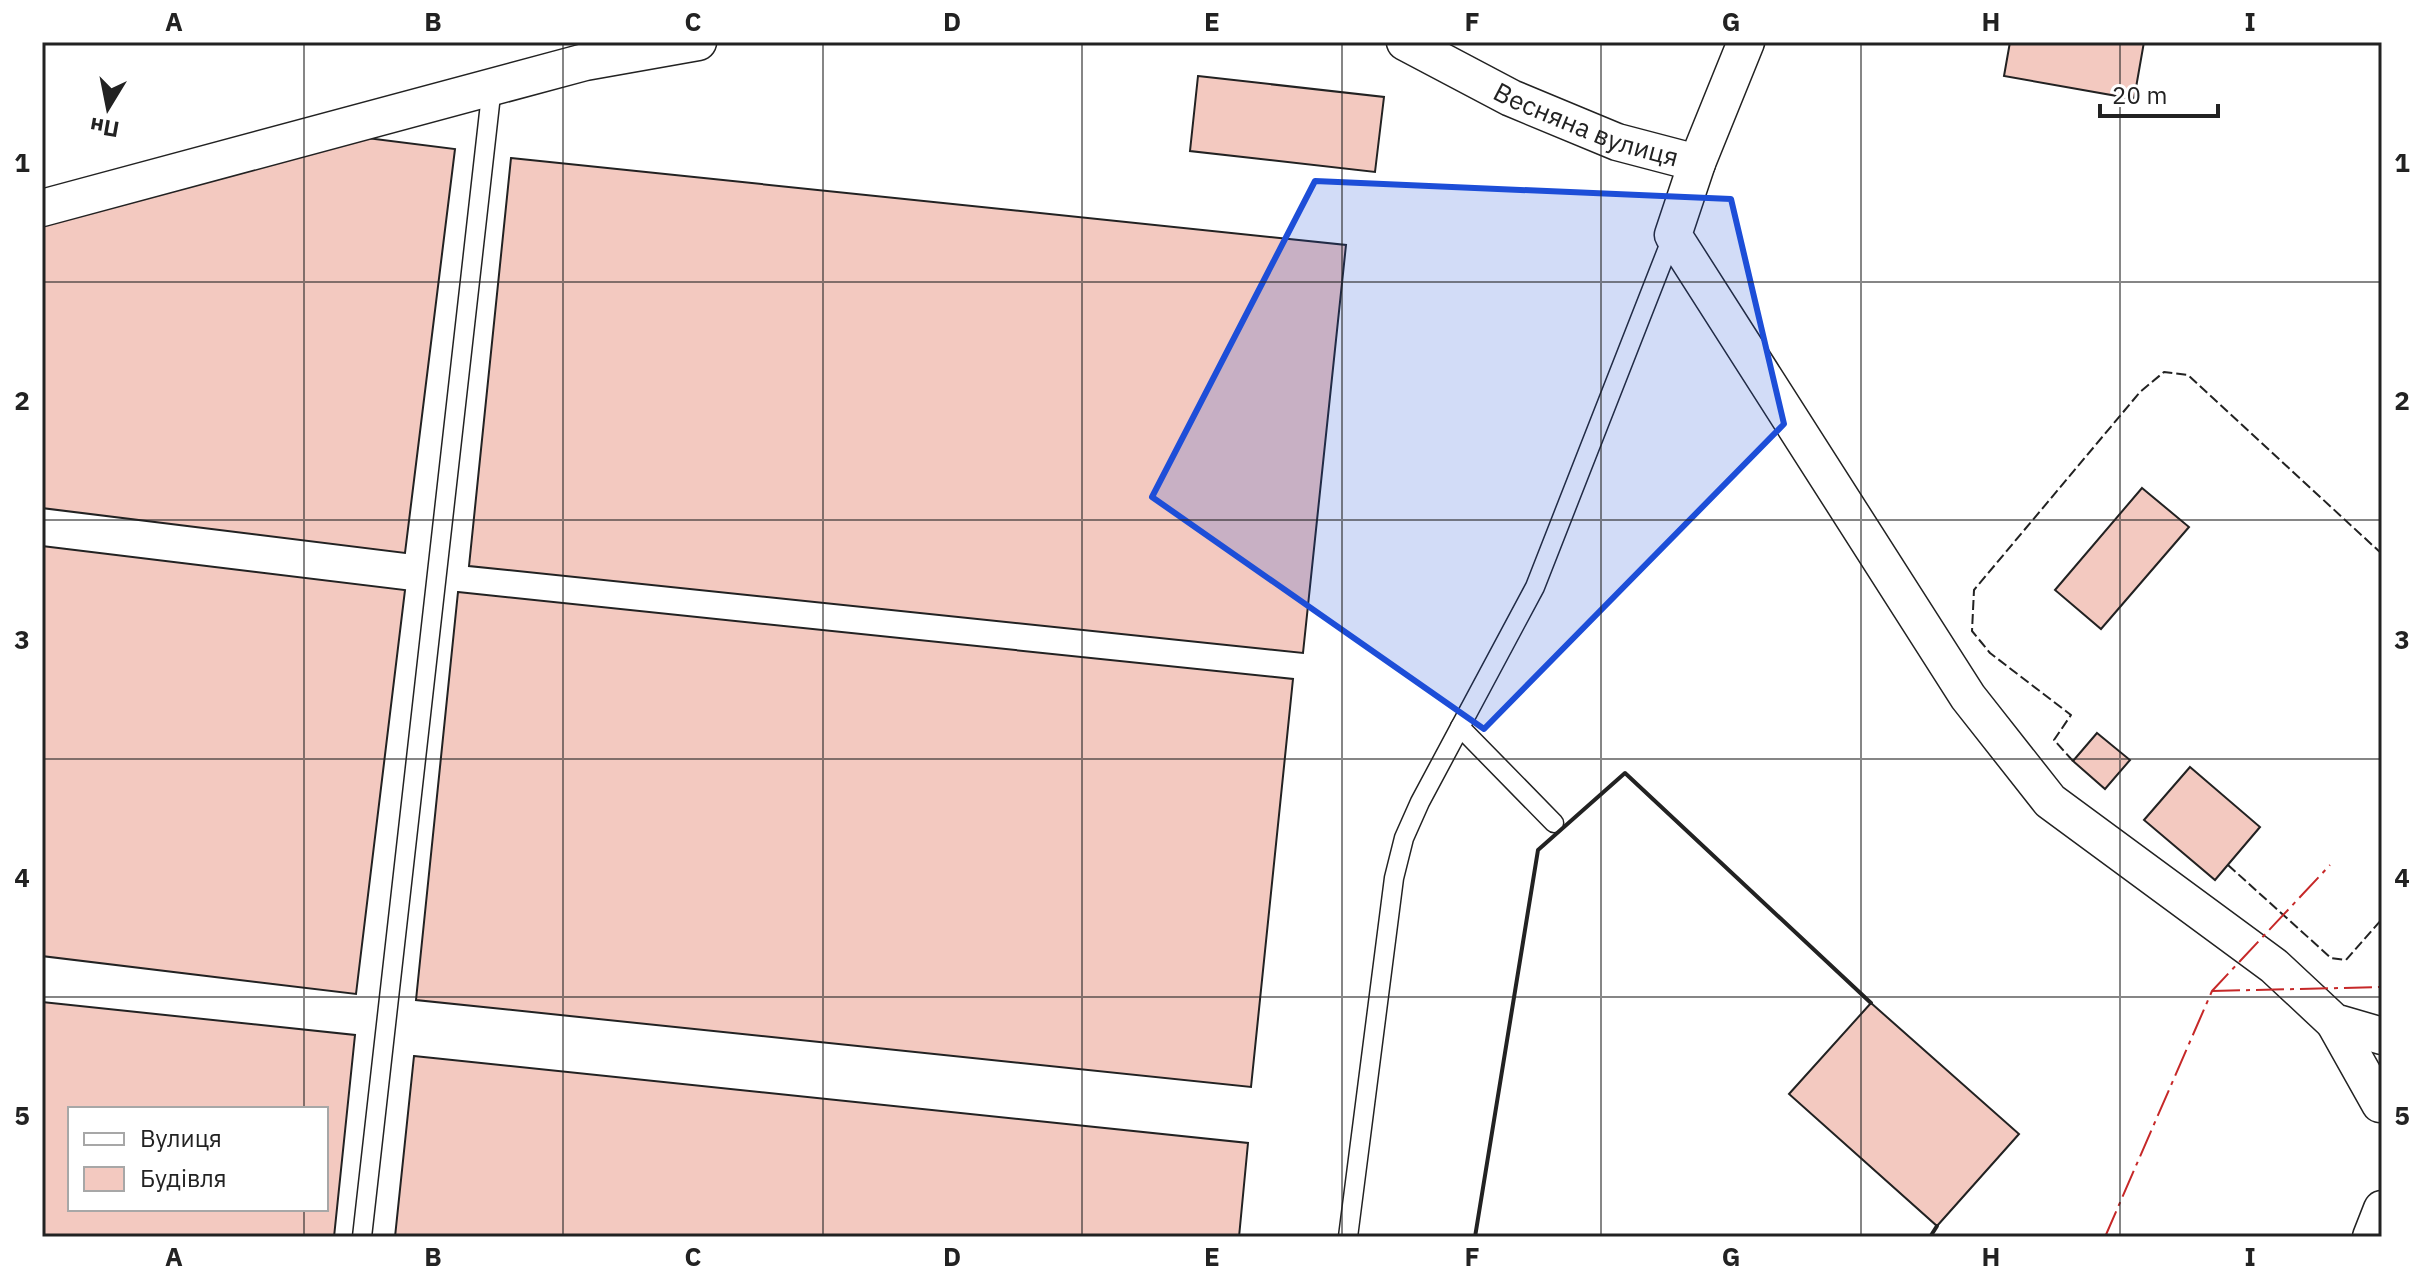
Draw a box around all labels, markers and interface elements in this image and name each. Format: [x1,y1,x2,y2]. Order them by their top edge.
text: A [165,4,183,38]
text: B [424,4,442,38]
text: C [685,4,702,38]
text: D [943,4,961,38]
text: E [1204,4,1220,38]
text: F [1464,4,1480,38]
text: G [1722,4,1740,38]
text: H [1982,4,2000,38]
text: I [2244,4,2256,38]
north arrow [68,68,148,148]
scale bar [2100,68,2218,118]
street label: Весняна вулиця [1488,74,1683,173]
text: 20 m [2112,79,2167,111]
text: Пн [88,111,121,145]
text: 1 [14,145,30,179]
text: 1 [2394,145,2410,179]
text: 2 [14,383,30,417]
text: 2 [2394,383,2410,417]
text: 3 [14,622,30,656]
text: 3 [2394,622,2410,656]
text: 4 [14,860,30,894]
text: 4 [2394,860,2410,894]
text: 5 [14,1098,30,1132]
text: 5 [2394,1098,2410,1132]
legend [68,1107,328,1211]
text: Вулиця [140,1122,222,1154]
text: Будівля [140,1162,227,1194]
text: A [165,1239,183,1273]
text: B [424,1239,442,1273]
text: C [685,1239,702,1273]
text: D [943,1239,961,1273]
text: E [1204,1239,1220,1273]
text: F [1464,1239,1480,1273]
text: G [1722,1239,1740,1273]
text: H [1982,1239,2000,1273]
text: I [2244,1239,2256,1273]

